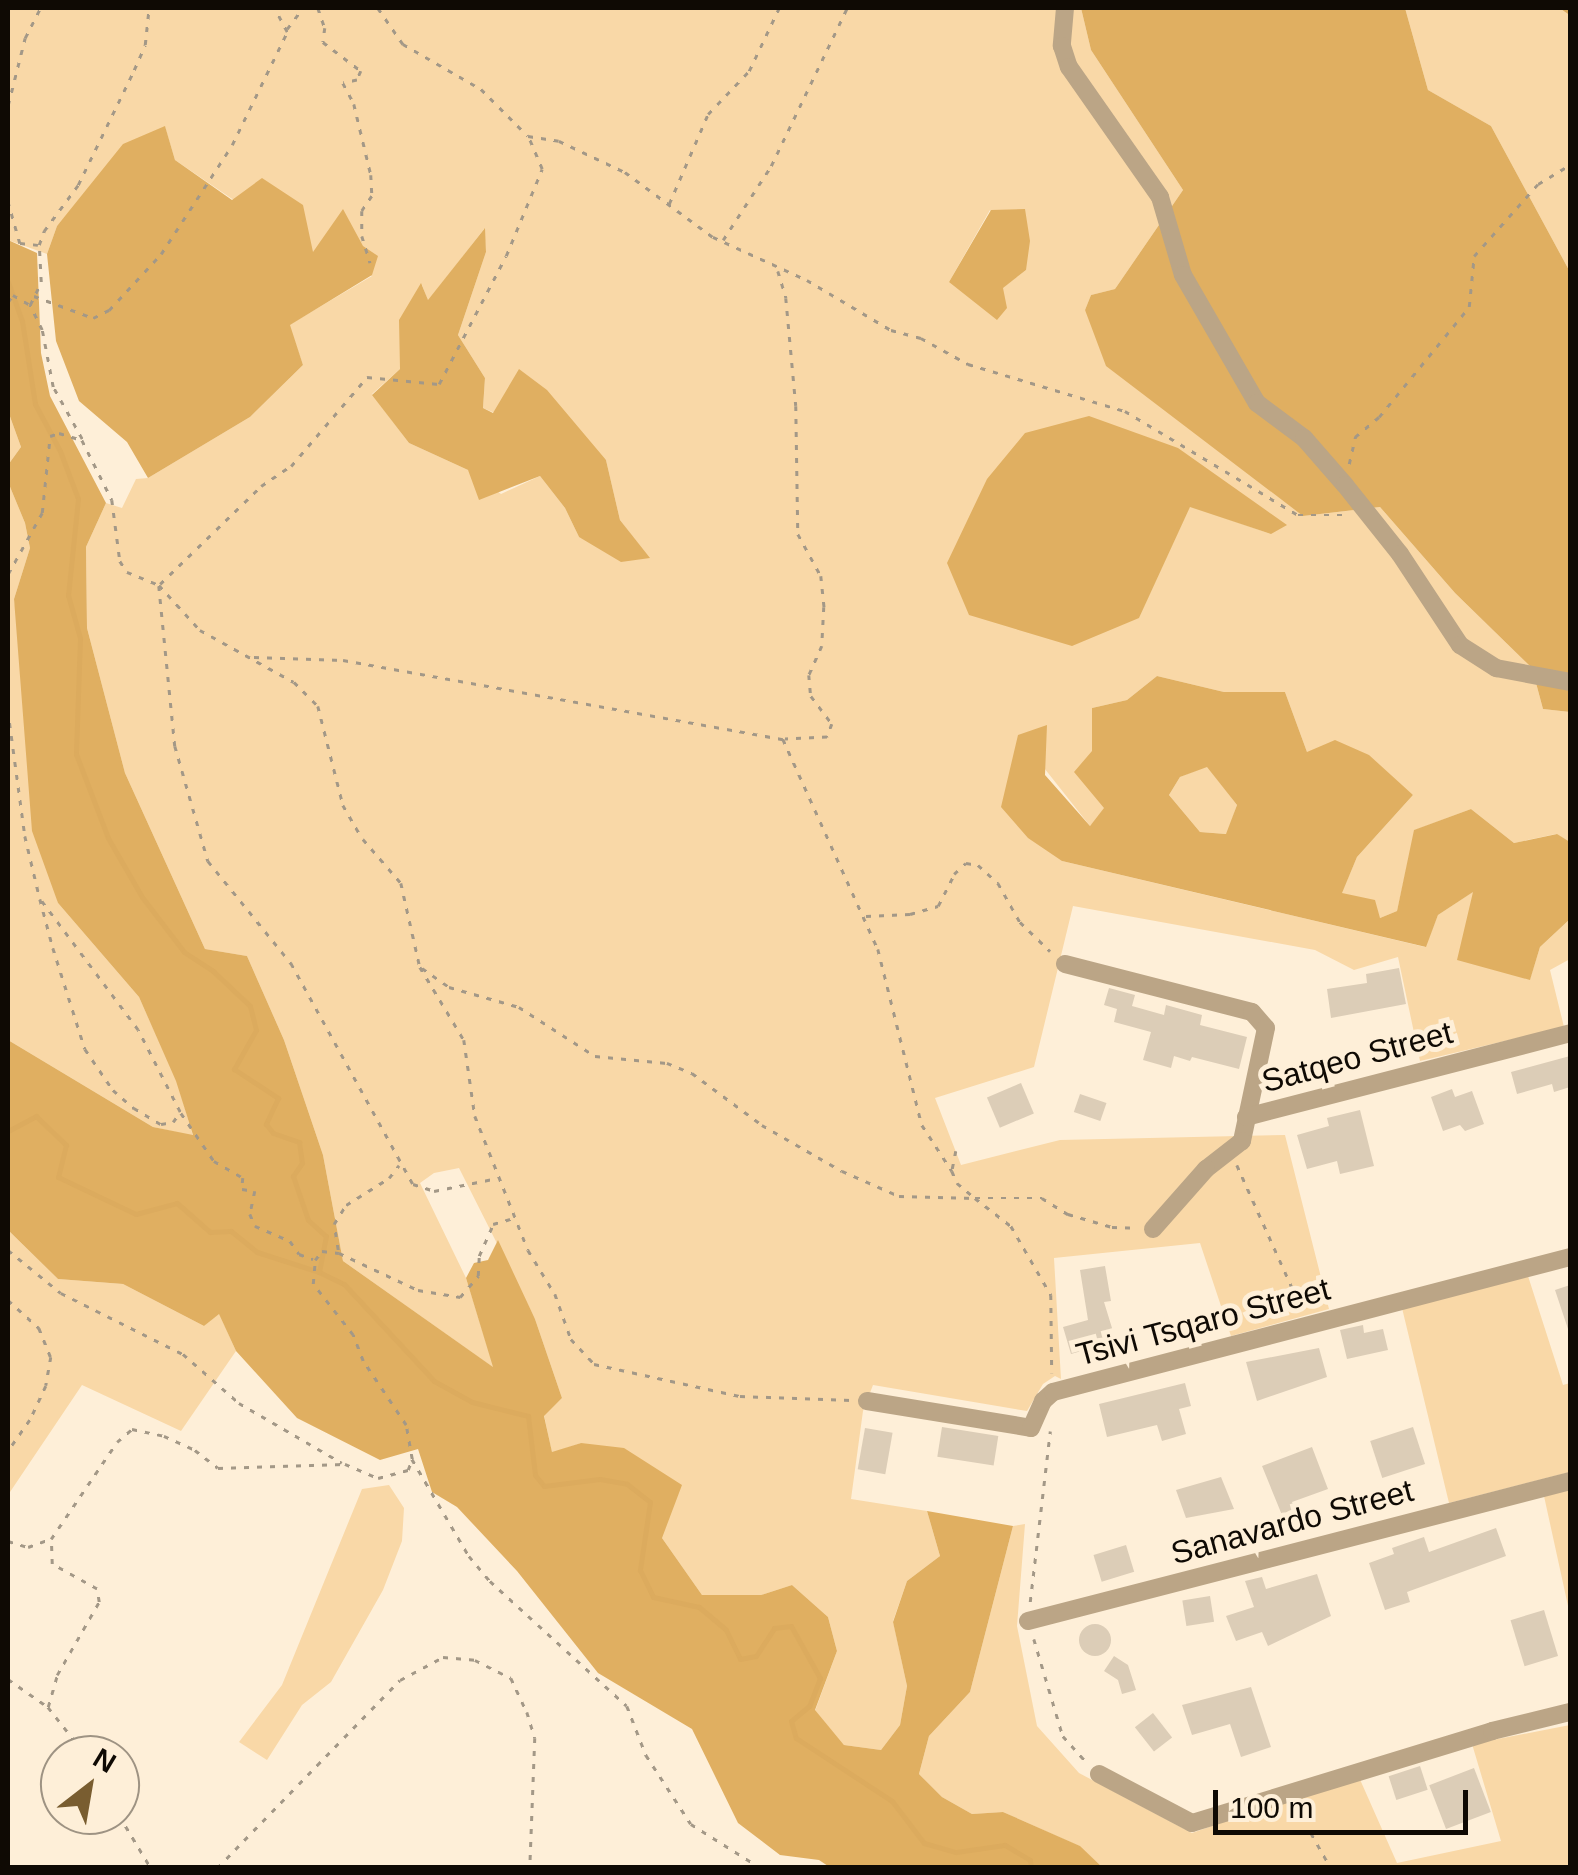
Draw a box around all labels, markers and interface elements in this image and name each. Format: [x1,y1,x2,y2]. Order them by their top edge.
street label: Satqeo Street [1258,1013,1456,1101]
street label: Tsivi Tsqaro Street [1072,1270,1334,1374]
street label: Sanavardo Street [1167,1471,1417,1573]
north arrow [40,1735,140,1835]
text: N [88,1742,121,1779]
scale bar [1218,1770,1473,1832]
text: 100 m [1230,1791,1313,1824]

